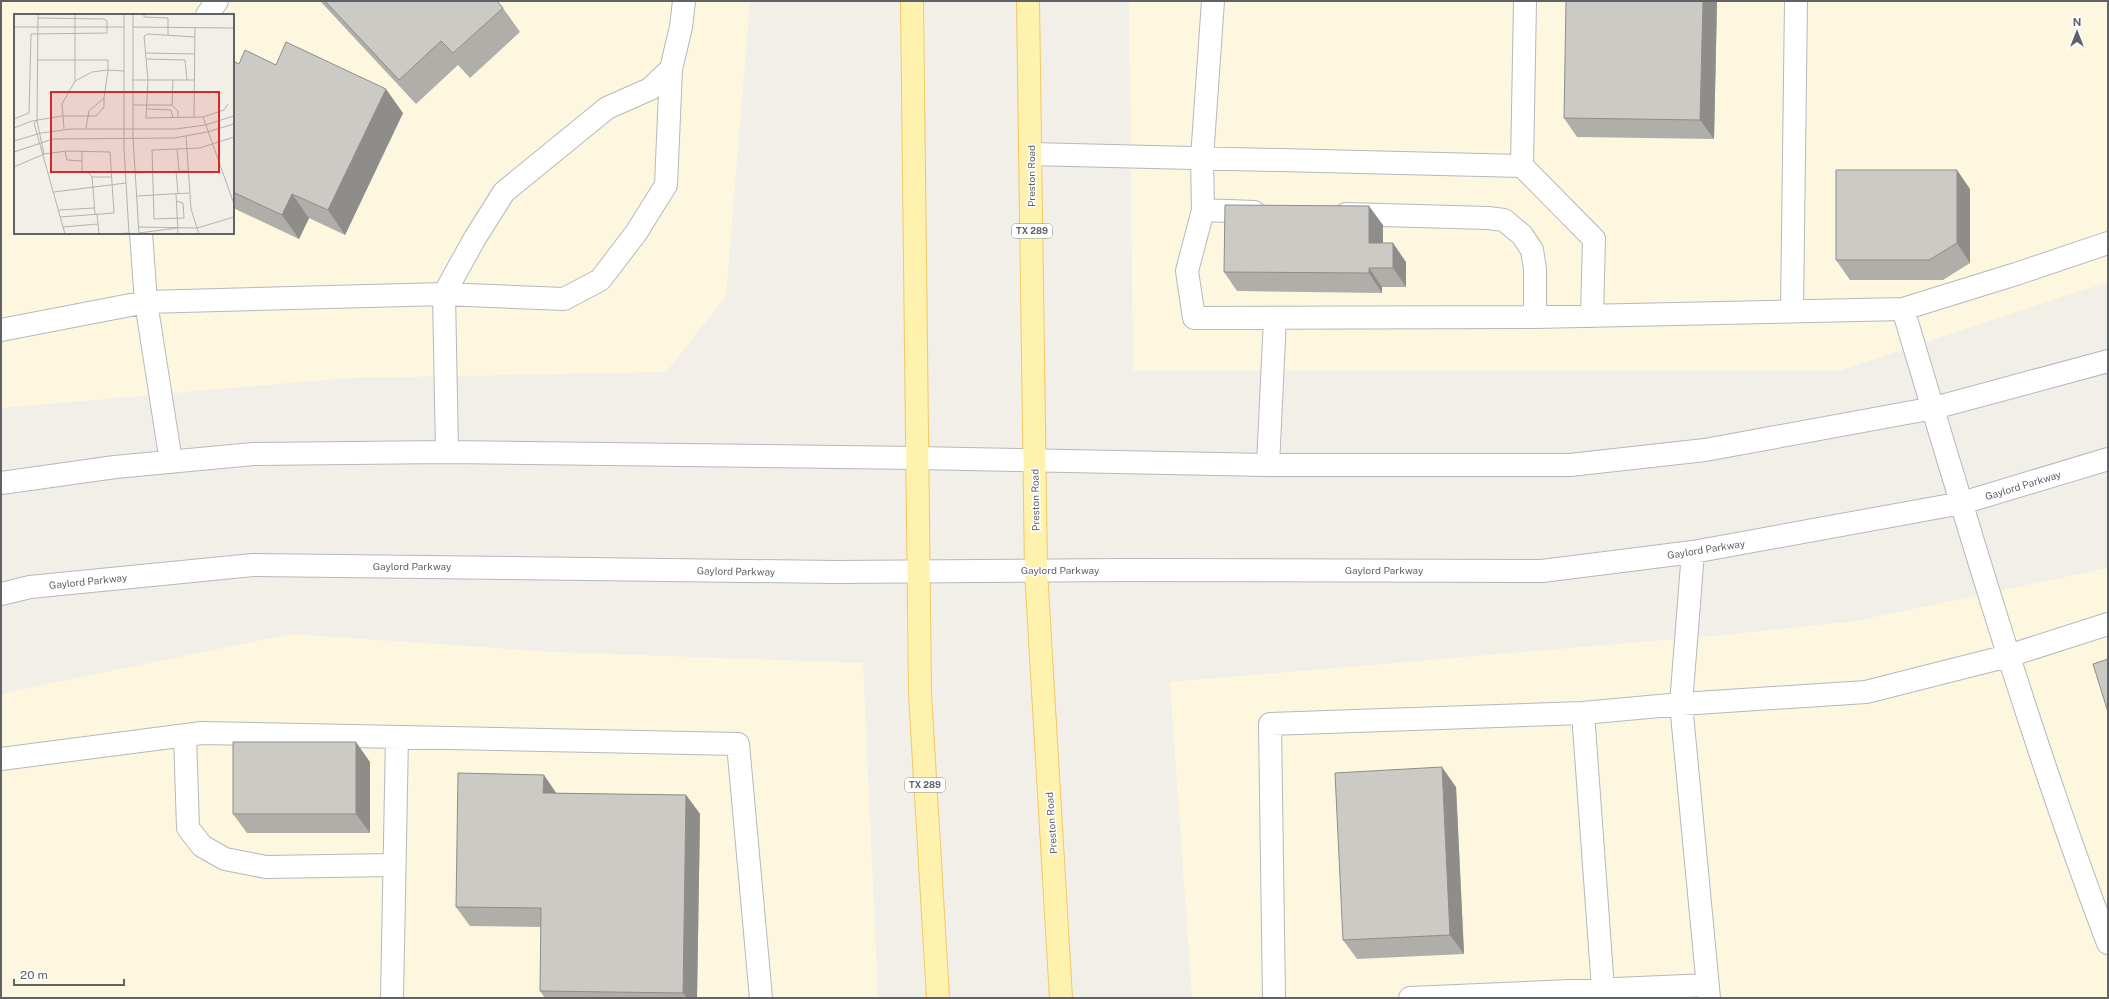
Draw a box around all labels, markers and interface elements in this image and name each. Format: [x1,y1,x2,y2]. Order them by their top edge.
north arrow [2057,12,2097,52]
inset map [14,14,234,234]
text: N [2073,16,2081,28]
street label: Preston Road [1025,145,1037,207]
road number: TX 289 [1012,224,1052,238]
street label: Gaylord Parkway [1984,468,2063,502]
street label: Preston Road [1028,469,1042,531]
street label: Gaylord Parkway [1666,537,1746,561]
street label: Gaylord Parkway [373,560,452,572]
street label: Gaylord Parkway [697,564,776,578]
street label: Gaylord Parkway [1021,564,1100,576]
street label: Gaylord Parkway [1345,564,1424,576]
street label: Gaylord Parkway [48,571,128,591]
road number: TX 289 [905,778,945,792]
street label: Preston Road [1043,792,1059,854]
scale bar [14,961,124,987]
text: 20 m [20,968,48,982]

